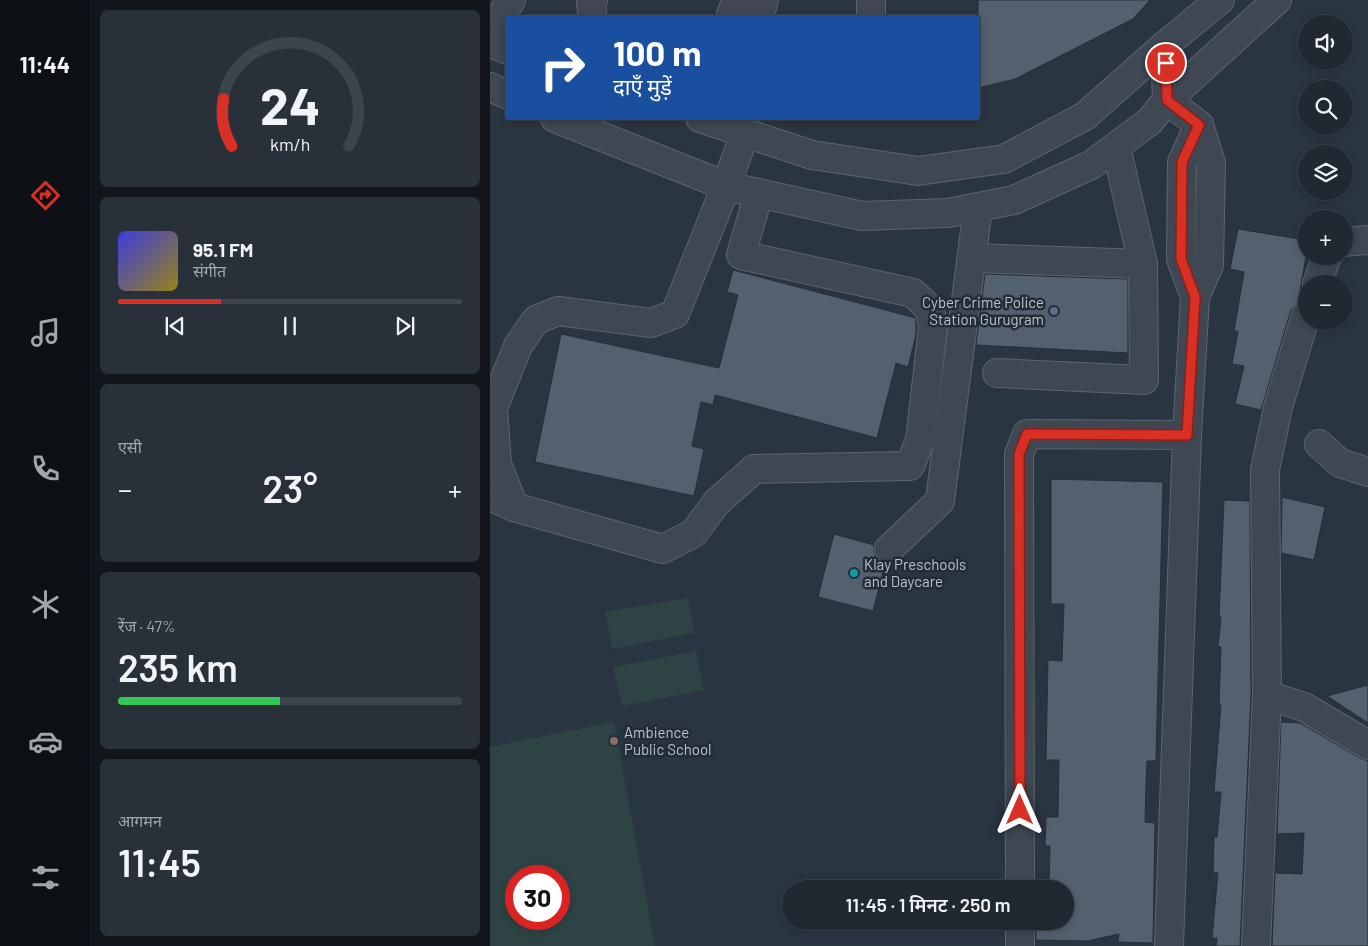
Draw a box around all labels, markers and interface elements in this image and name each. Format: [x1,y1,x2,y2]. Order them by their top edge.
map controls [1298,15,1353,330]
button: sound [1298,15,1353,70]
text: 100 m [613,31,702,73]
icon: right [530,35,595,100]
pin [1145,42,1187,84]
icon: arrive [1152,49,1180,77]
text: 11:44 [20,51,70,77]
text: 24 [260,73,320,135]
text: दाएँ मुड़ें [613,73,672,99]
button: search [1298,80,1353,135]
text: km/h [270,133,310,155]
button: layers [1298,145,1353,200]
icon: directions [28,178,63,213]
button: + [1298,210,1353,265]
text: 95.1 FM [193,238,253,261]
text: संगीत [193,261,226,280]
button: − [1298,275,1353,330]
place label: Cyber Crime Police Station Gurugram [922,293,1044,328]
marker: Cyber Crime Police Station Gurugram [1048,305,1060,317]
icon: previous [161,312,189,340]
icon: pause [276,312,304,340]
icon: next [391,312,419,340]
icon: music [28,315,63,350]
text: एसी [118,437,142,456]
icon: phone [28,451,63,486]
text: 23° [262,465,318,511]
text: − [118,472,132,506]
text: + [448,472,462,506]
place label: Klay Preschools and Daycare [864,555,966,590]
marker: Klay Preschools and Daycare [848,567,860,579]
icon: climate [28,587,63,622]
text: रेंज · 47% [118,616,176,635]
text: 235 km [118,644,238,690]
place label: Ambience Public School [624,723,712,758]
icon: car [28,724,63,759]
marker: Ambience Public School [608,735,620,747]
position arrow [993,783,1045,835]
text: आगमन [118,811,162,830]
text: 11:45 [118,839,201,885]
icon: filters [28,860,63,895]
speed limit sign: 30 [505,865,570,930]
text: 11:45 · 1 मिनट · 250 m [845,893,1011,916]

